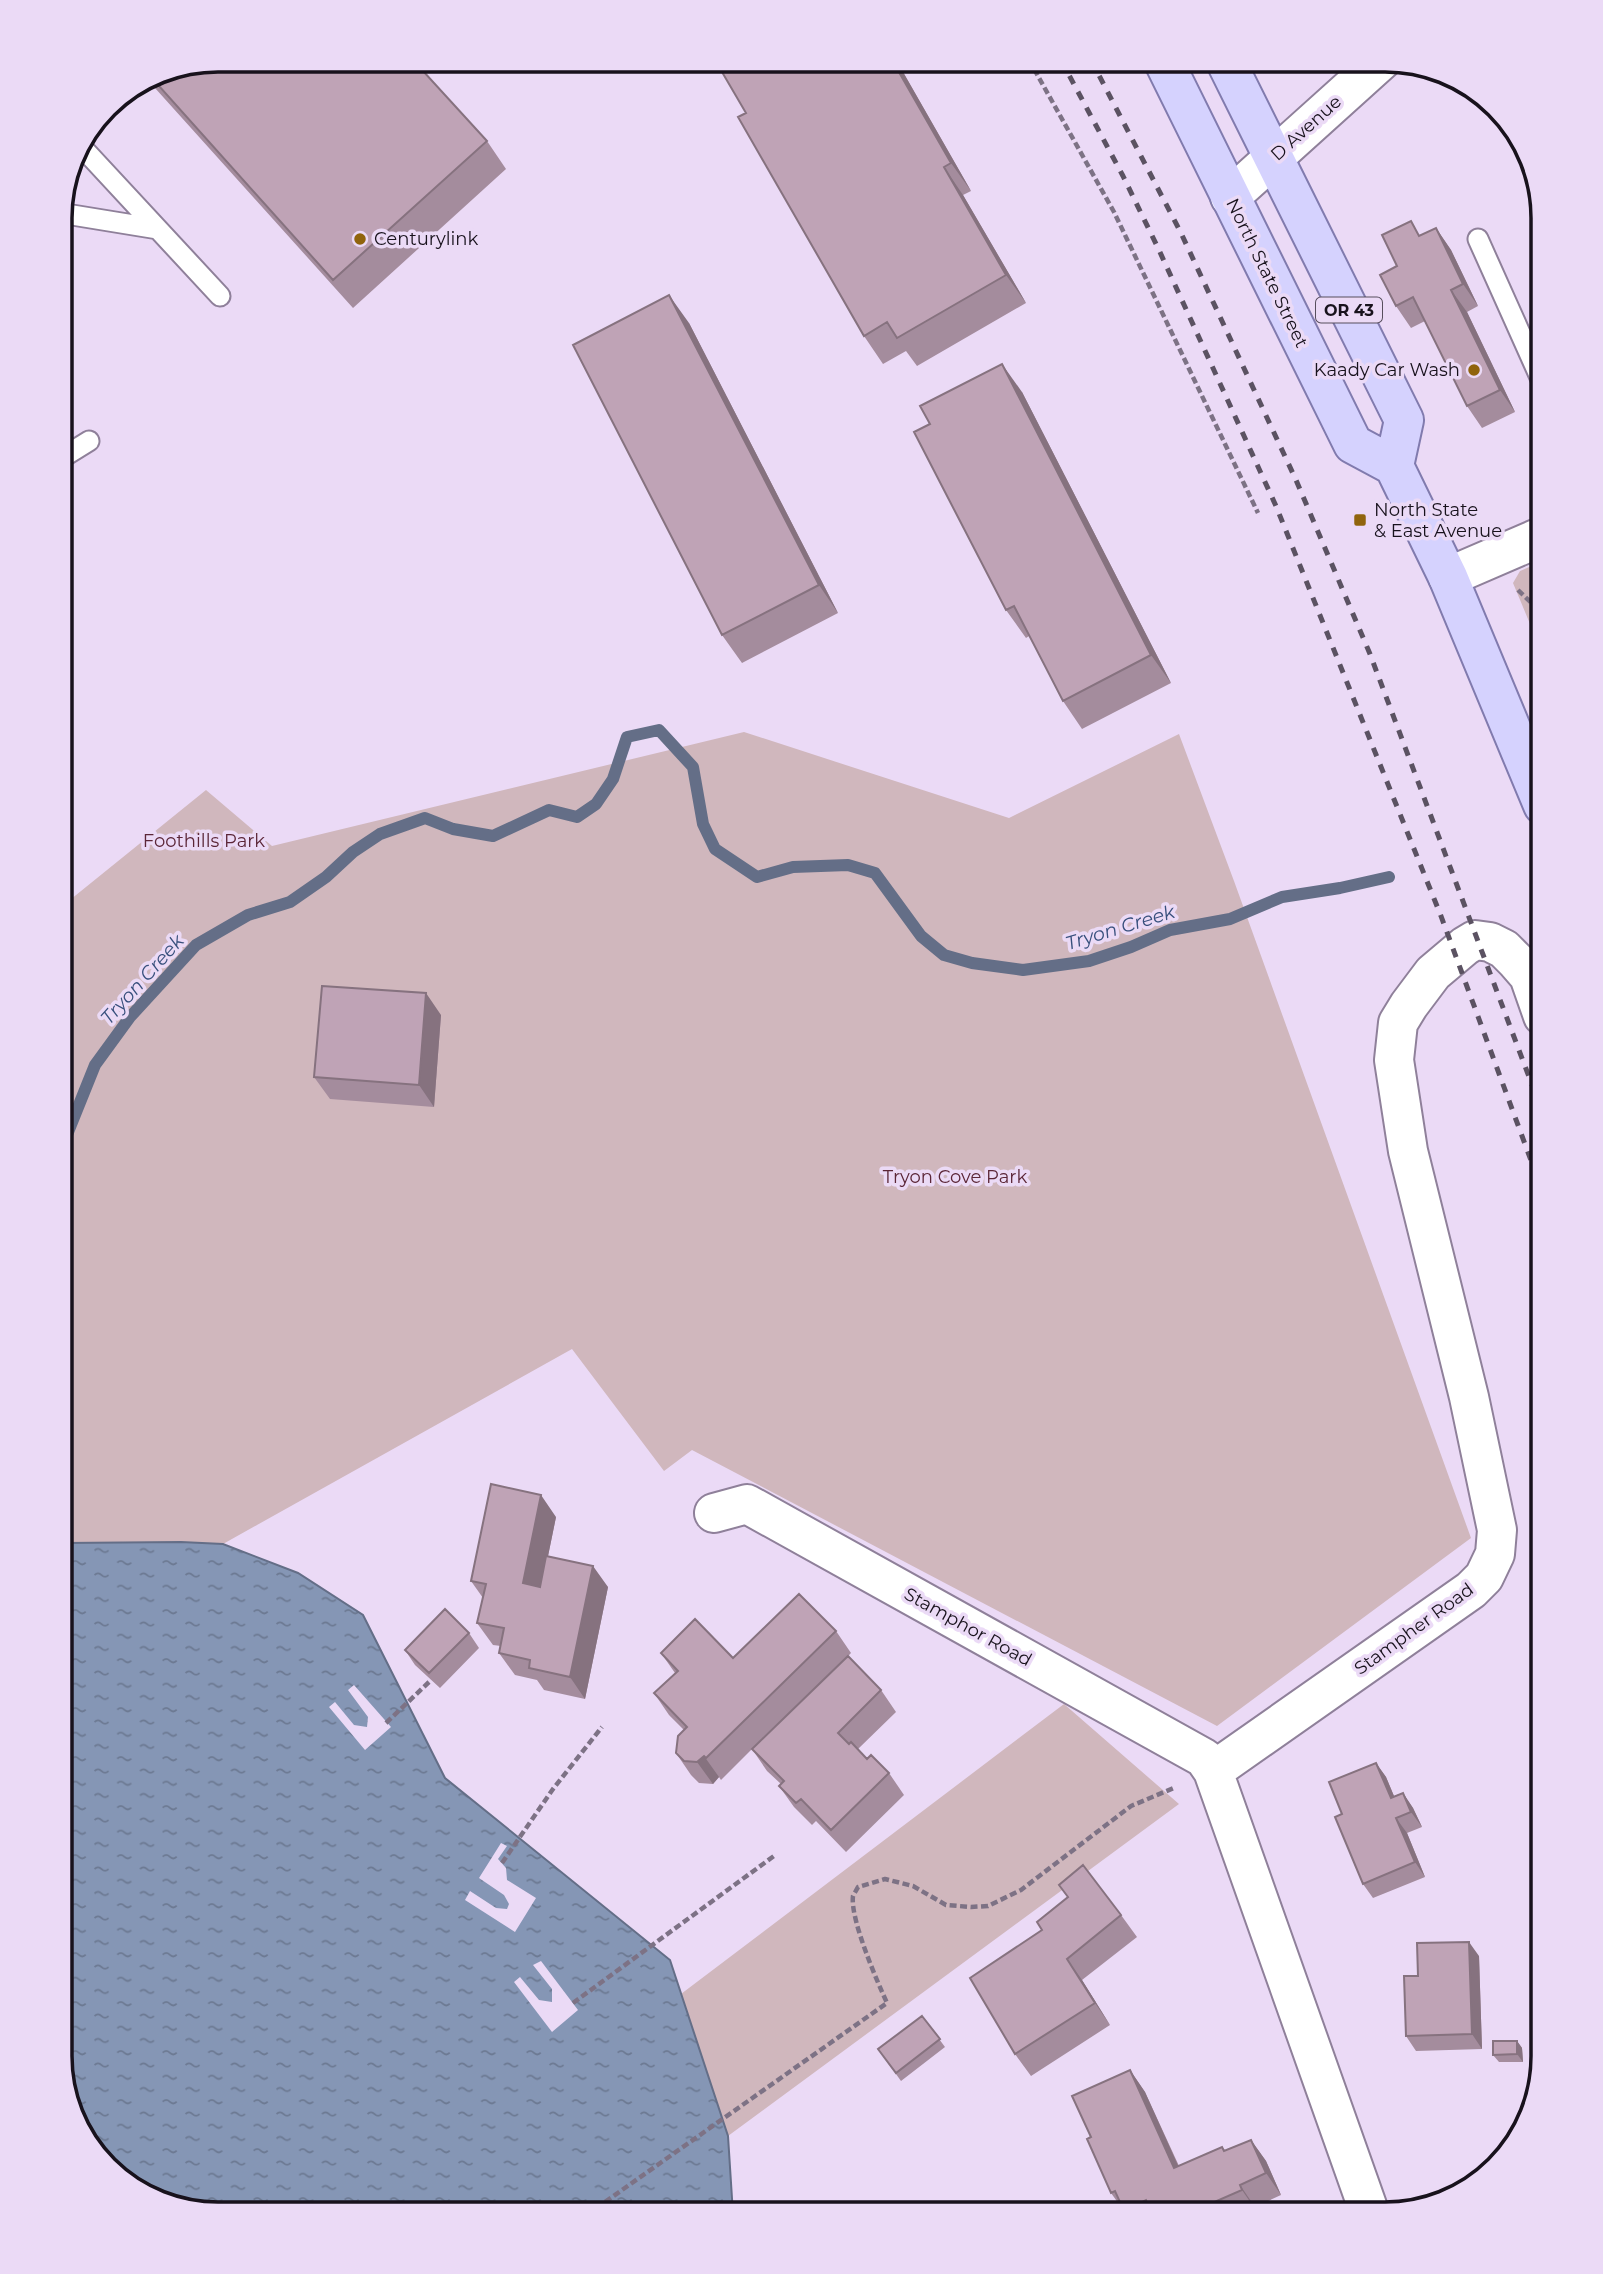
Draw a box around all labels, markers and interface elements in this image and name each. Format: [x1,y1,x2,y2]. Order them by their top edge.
street label: D Avenue [1266,90,1346,165]
street label: North State Street [1221,195,1313,351]
place label: Centurylink [374,228,479,250]
marker: Centurylink [352,231,368,247]
road number: OR 43 [1316,298,1382,322]
place label: Kaady Car Wash [1314,359,1460,381]
marker: Kaady Car Wash [1466,362,1482,378]
place label: North State & East Avenue [1374,499,1502,542]
marker: North State & East Avenue [1352,512,1368,528]
park label: Foothills Park [143,830,265,852]
water label: Tryon Creek [1063,900,1178,955]
water label: Tryon Creek [96,929,189,1029]
park label: Tryon Cove Park [883,1166,1027,1188]
street label: Stampher Road [1350,1578,1478,1680]
street label: Stamphor Road [900,1583,1036,1671]

